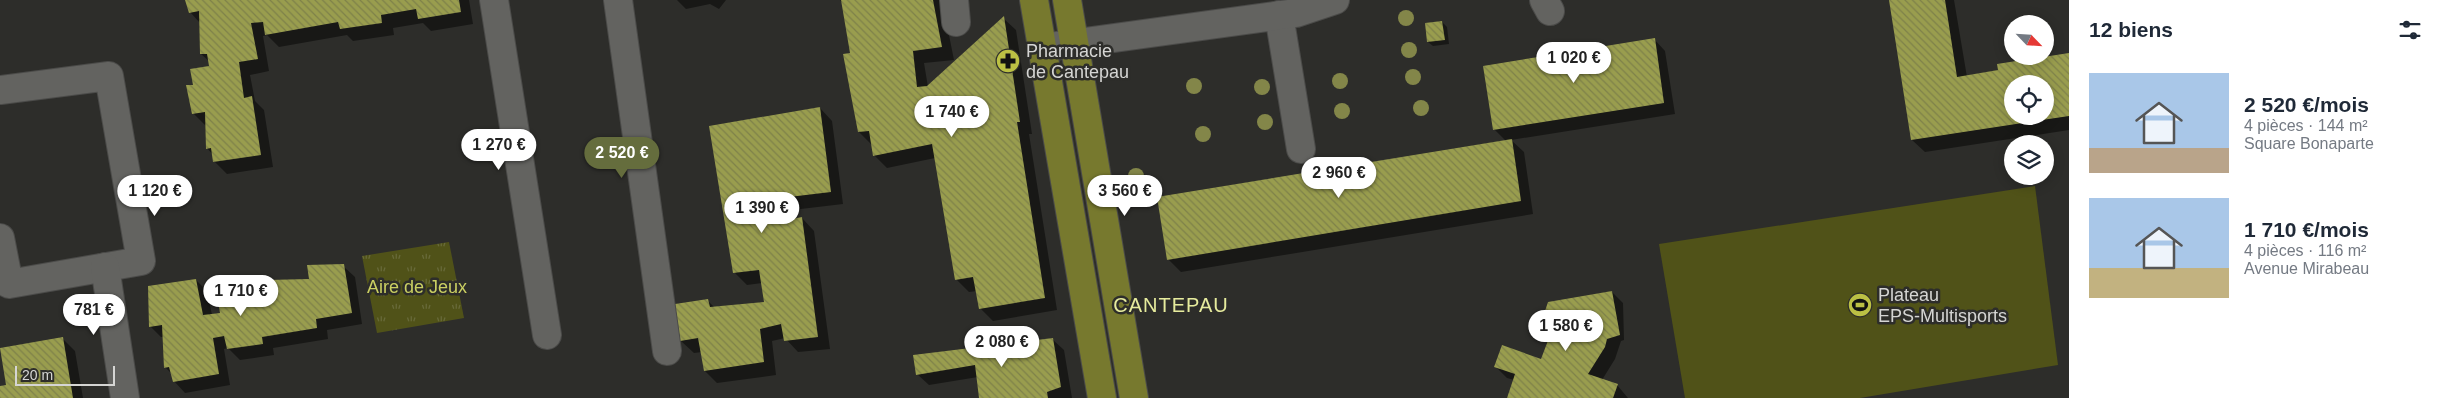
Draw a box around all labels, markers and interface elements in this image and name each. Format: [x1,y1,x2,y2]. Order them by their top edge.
north arrow [2004,15,2054,65]
map controls [2004,15,2054,185]
icon: filters [2396,16,2424,44]
text: 12 biens [2089,18,2173,41]
place label: Pharmacie de Cantepau [1026,41,1129,82]
pin: 1 020 € [1528,42,1620,84]
pharmacy icon: Pharmacie de Cantepau [995,48,1021,74]
text: 1 020 € [1547,49,1601,66]
button: locate [2004,75,2054,125]
icon: home [2129,93,2189,153]
text: 2 520 €/mois [2244,93,2369,116]
pin: 1 740 € [906,96,998,138]
text: 1 740 € [925,103,979,120]
text: 4 pièces · 144 m² [2244,117,2368,134]
pin: 1 270 € [453,128,545,171]
button: layers [2004,135,2054,185]
text: Square Bonaparte [2244,135,2374,152]
text: 1 270 € [472,136,526,153]
pin: 2 520 € [576,136,668,179]
text: 2 520 € [595,144,649,161]
pin: 2 960 € [1293,156,1385,199]
text: 2 960 € [1312,164,1366,181]
pin: 1 120 € [109,174,201,217]
pin: 3 560 € [1079,174,1171,217]
text: 1 120 € [128,182,182,199]
text: 3 560 € [1098,182,1152,199]
pin: 1 390 € [716,192,808,234]
text: 1 390 € [735,199,789,216]
icon: home [2129,218,2189,278]
text: 1 710 €/mois [2244,218,2369,241]
text: 4 pièces · 116 m² [2244,242,2366,259]
text: Avenue Mirabeau [2244,260,2369,277]
pin: 1 710 € [195,274,287,317]
park label: Aire de Jeux [367,277,467,297]
text: 1 710 € [214,282,268,299]
place label: Plateau EPS-Multisports [1878,285,2007,326]
sports icon: Plateau EPS-Multisports [1847,292,1873,318]
pin: 781 € [59,294,129,336]
district label: CANTEPAU [1113,294,1229,316]
text: 781 € [74,301,114,318]
pin: 1 580 € [1520,310,1612,352]
text: 1 580 € [1539,317,1593,334]
pin: 2 080 € [956,326,1048,368]
text: 2 080 € [975,333,1029,350]
scale bar [15,363,115,386]
text: 20 m [22,367,53,383]

